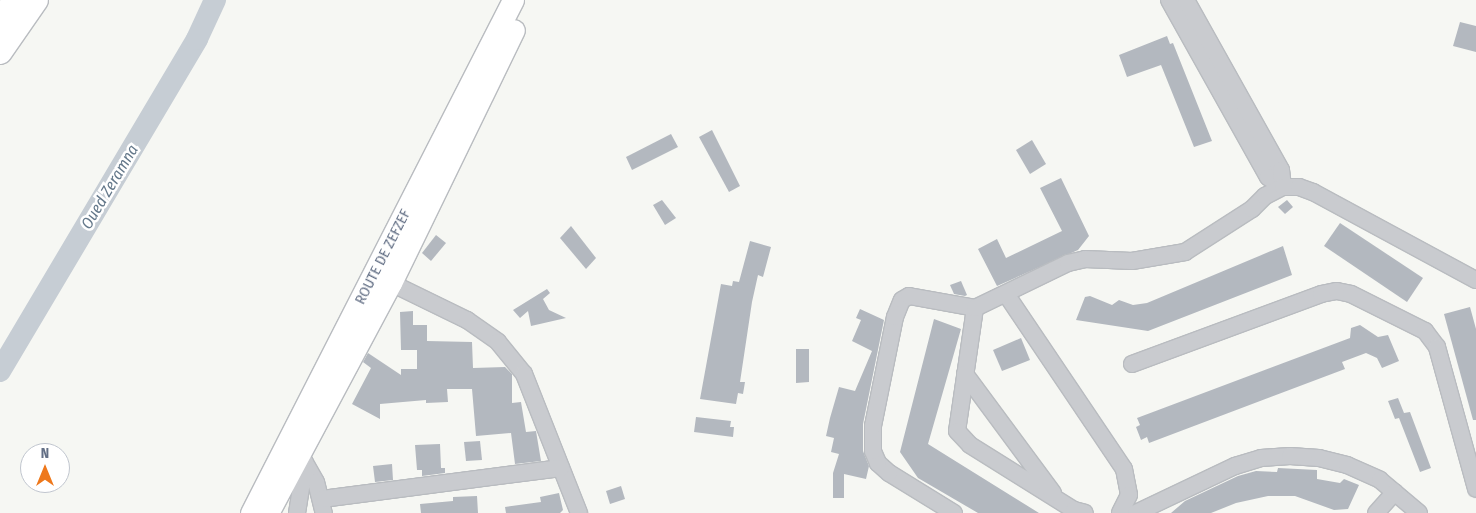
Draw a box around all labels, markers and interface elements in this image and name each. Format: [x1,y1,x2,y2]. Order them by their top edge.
water label: Oued Zeramna [77,141,143,233]
street label: ROUTE DE ZEFZEF [351,207,415,307]
north arrow [20,443,70,493]
text: N [41,445,49,462]

